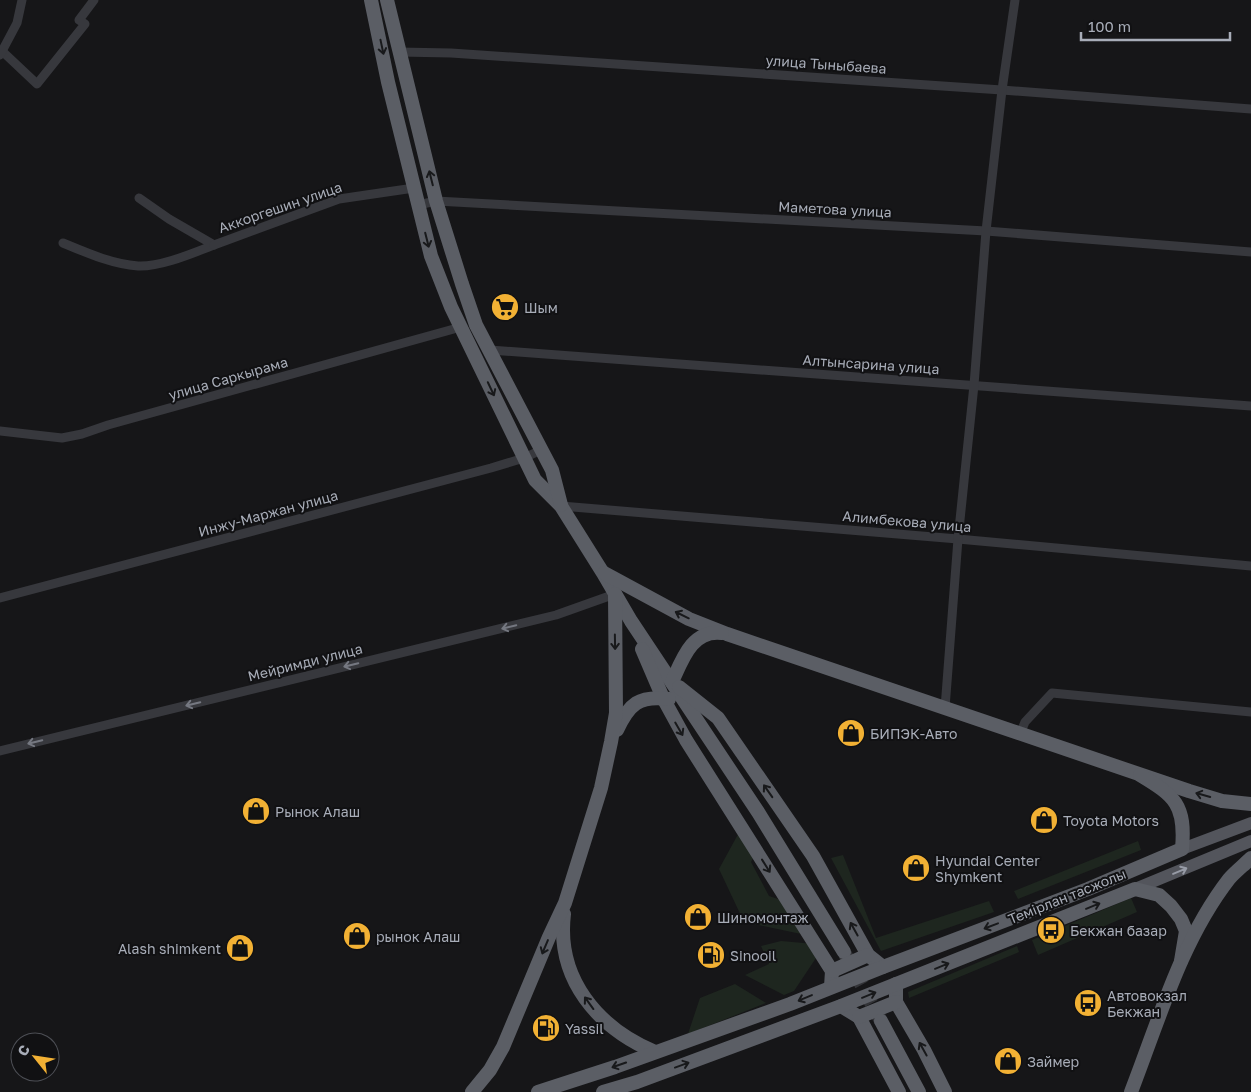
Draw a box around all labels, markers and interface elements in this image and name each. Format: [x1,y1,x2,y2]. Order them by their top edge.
scale bar [1081,10,1230,42]
text: 100 m [1088,17,1131,35]
one-way arrow [377,39,387,55]
street label: улица Тыныбаева [765,51,887,77]
one-way arrow [425,170,435,186]
street label: Аккоргешин улица [216,178,344,236]
street label: Маметова улица [778,198,892,220]
one-way arrow [423,231,432,247]
supermarket icon: Шым [490,292,520,322]
place label: Шым [524,299,558,316]
street label: Алтынсарина улица [802,351,940,377]
street label: улица Саркырама [166,353,290,403]
one-way arrow [487,381,496,396]
street label: Инжу-Маржан улица [196,486,340,540]
street label: Алимбекова улица [842,507,972,535]
one-way arrow [675,610,690,619]
one-way arrow [501,623,517,632]
one-way arrow [610,634,620,650]
street label: Мейримди улица [246,640,364,684]
one-way arrow [344,661,360,670]
one-way arrow [186,699,202,709]
shop icon: БИПЭК-Авто [836,718,866,748]
one-way arrow [675,721,685,735]
place label: БИПЭК-Авто [870,725,957,742]
one-way arrow [28,738,44,747]
one-way arrow [763,784,773,798]
one-way arrow [1196,790,1212,800]
shop icon: Рынок Алаш [241,796,271,826]
place label: Рынок Алаш [275,803,360,820]
shop icon: Toyota Motors [1029,805,1059,835]
place label: Toyota Motors [1063,812,1159,829]
place label: Hyundai Center Shymkent [935,852,1040,885]
shop icon: Hyundai Center Shymkent [901,853,931,883]
one-way arrow [761,859,772,873]
street label: Темірлан тасжолы [1006,865,1128,927]
one-way arrow [1172,865,1187,874]
one-way arrow [1085,901,1100,910]
shop icon: Шиномонтаж [683,902,713,932]
place label: Шиномонтаж [717,909,809,926]
bus stop icon: Бекжан базар [1036,915,1066,945]
shop icon: рынок Алаш [342,921,372,951]
one-way arrow [848,922,858,936]
one-way arrow [984,922,999,931]
place label: Бекжан базар [1070,922,1167,939]
place label: рынок Алаш [376,928,460,945]
shop icon: Alash shimkent [225,933,255,963]
one-way arrow [539,939,549,954]
place label: Alash shimkent [118,940,221,957]
fuel station icon: Sinooil [696,940,726,970]
place label: Sinooil [730,947,776,964]
one-way arrow [934,961,949,971]
place label: Автовокзал Бекжан [1107,987,1187,1020]
bus stop icon: Автовокзал Бекжан [1073,988,1103,1018]
one-way arrow [861,990,876,999]
one-way arrow [798,994,813,1003]
one-way arrow [584,997,595,1010]
fuel station icon: Yassil [531,1013,561,1043]
place label: Yassil [565,1020,604,1037]
north arrow [10,1032,60,1082]
one-way arrow [918,1041,928,1056]
text: С [13,1042,33,1059]
shop icon: Займер [993,1046,1023,1076]
place label: Займер [1027,1053,1079,1070]
one-way arrow [674,1060,689,1069]
one-way arrow [612,1061,628,1070]

